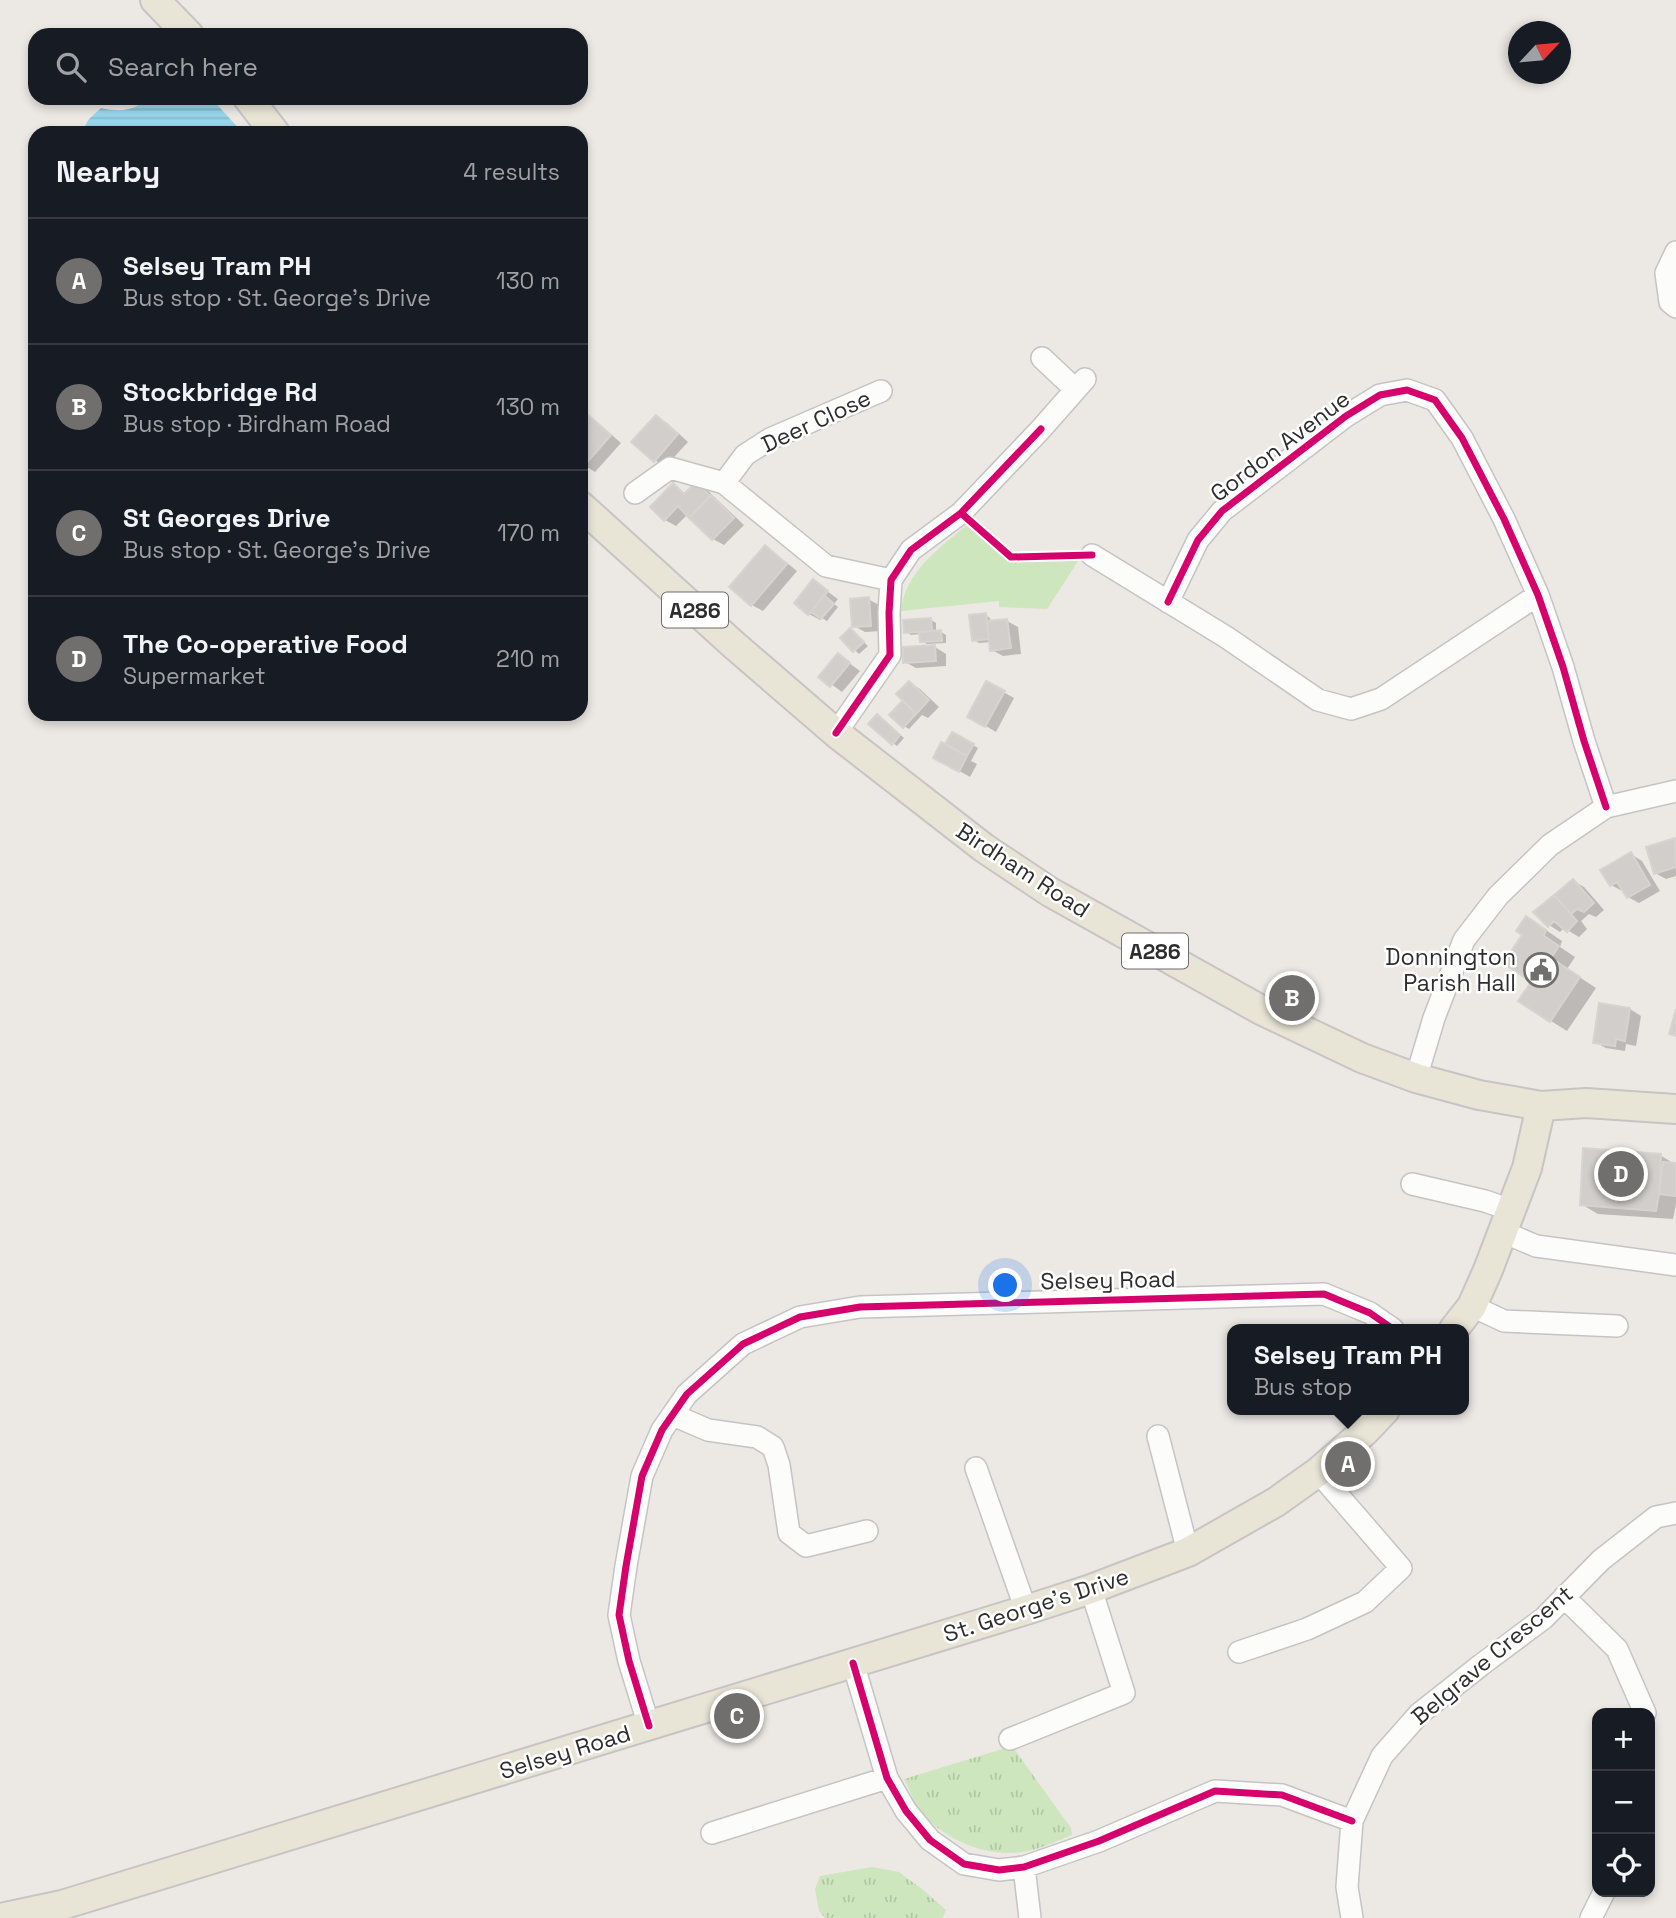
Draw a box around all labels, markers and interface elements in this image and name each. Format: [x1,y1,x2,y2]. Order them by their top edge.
north arrow [1508,21,1571,84]
search box [28,28,588,105]
icon: search [52,48,90,86]
text: Search here [108,50,258,84]
text: Nearby [56,152,160,191]
text: 4 results [463,157,560,187]
text: Selsey Tram PH [123,249,311,283]
text: A [72,266,86,296]
text: 130 m [496,266,560,296]
text: Bus stop · St. George's Drive [123,283,431,313]
text: Stockbridge Rd [123,375,318,409]
street label: Deer Close [756,383,876,459]
street label: Gordon Avenue [1204,384,1356,508]
text: B [71,392,87,422]
text: 130 m [496,392,560,422]
text: Bus stop · Birdham Road [123,409,391,439]
text: St Georges Drive [123,501,330,535]
text: C [72,518,86,548]
text: 170 m [497,518,560,548]
text: Bus stop · St. George's Drive [123,535,431,565]
road number: A286 [662,592,728,628]
text: The Co-operative Food [123,627,408,661]
text: D [71,644,87,674]
text: 210 m [496,644,560,674]
text: Supermarket [123,661,265,691]
street label: Birdham Road [951,816,1095,924]
road number: A286 [1122,934,1188,968]
place label: Donnington Parish Hall [1385,942,1516,998]
public building icon: Donnington Parish Hall [1522,951,1560,989]
pin: B [1269,972,1315,1024]
pin: D [1598,1148,1644,1200]
street label: Selsey Road [1040,1264,1176,1296]
your location [988,1268,1022,1302]
popup [1227,1324,1469,1415]
text: Selsey Tram PH [1254,1338,1442,1372]
text: Bus stop [1254,1372,1352,1402]
pin: A [1325,1438,1371,1490]
street label: St. George's Drive [939,1561,1133,1649]
street label: Belgrave Crescent [1405,1579,1579,1731]
pin: C [714,1690,760,1742]
map controls [1592,1708,1655,1897]
button: + [1592,1708,1655,1771]
street label: Selsey Road [496,1718,634,1786]
button: − [1592,1771,1655,1834]
button: locate [1592,1834,1655,1897]

